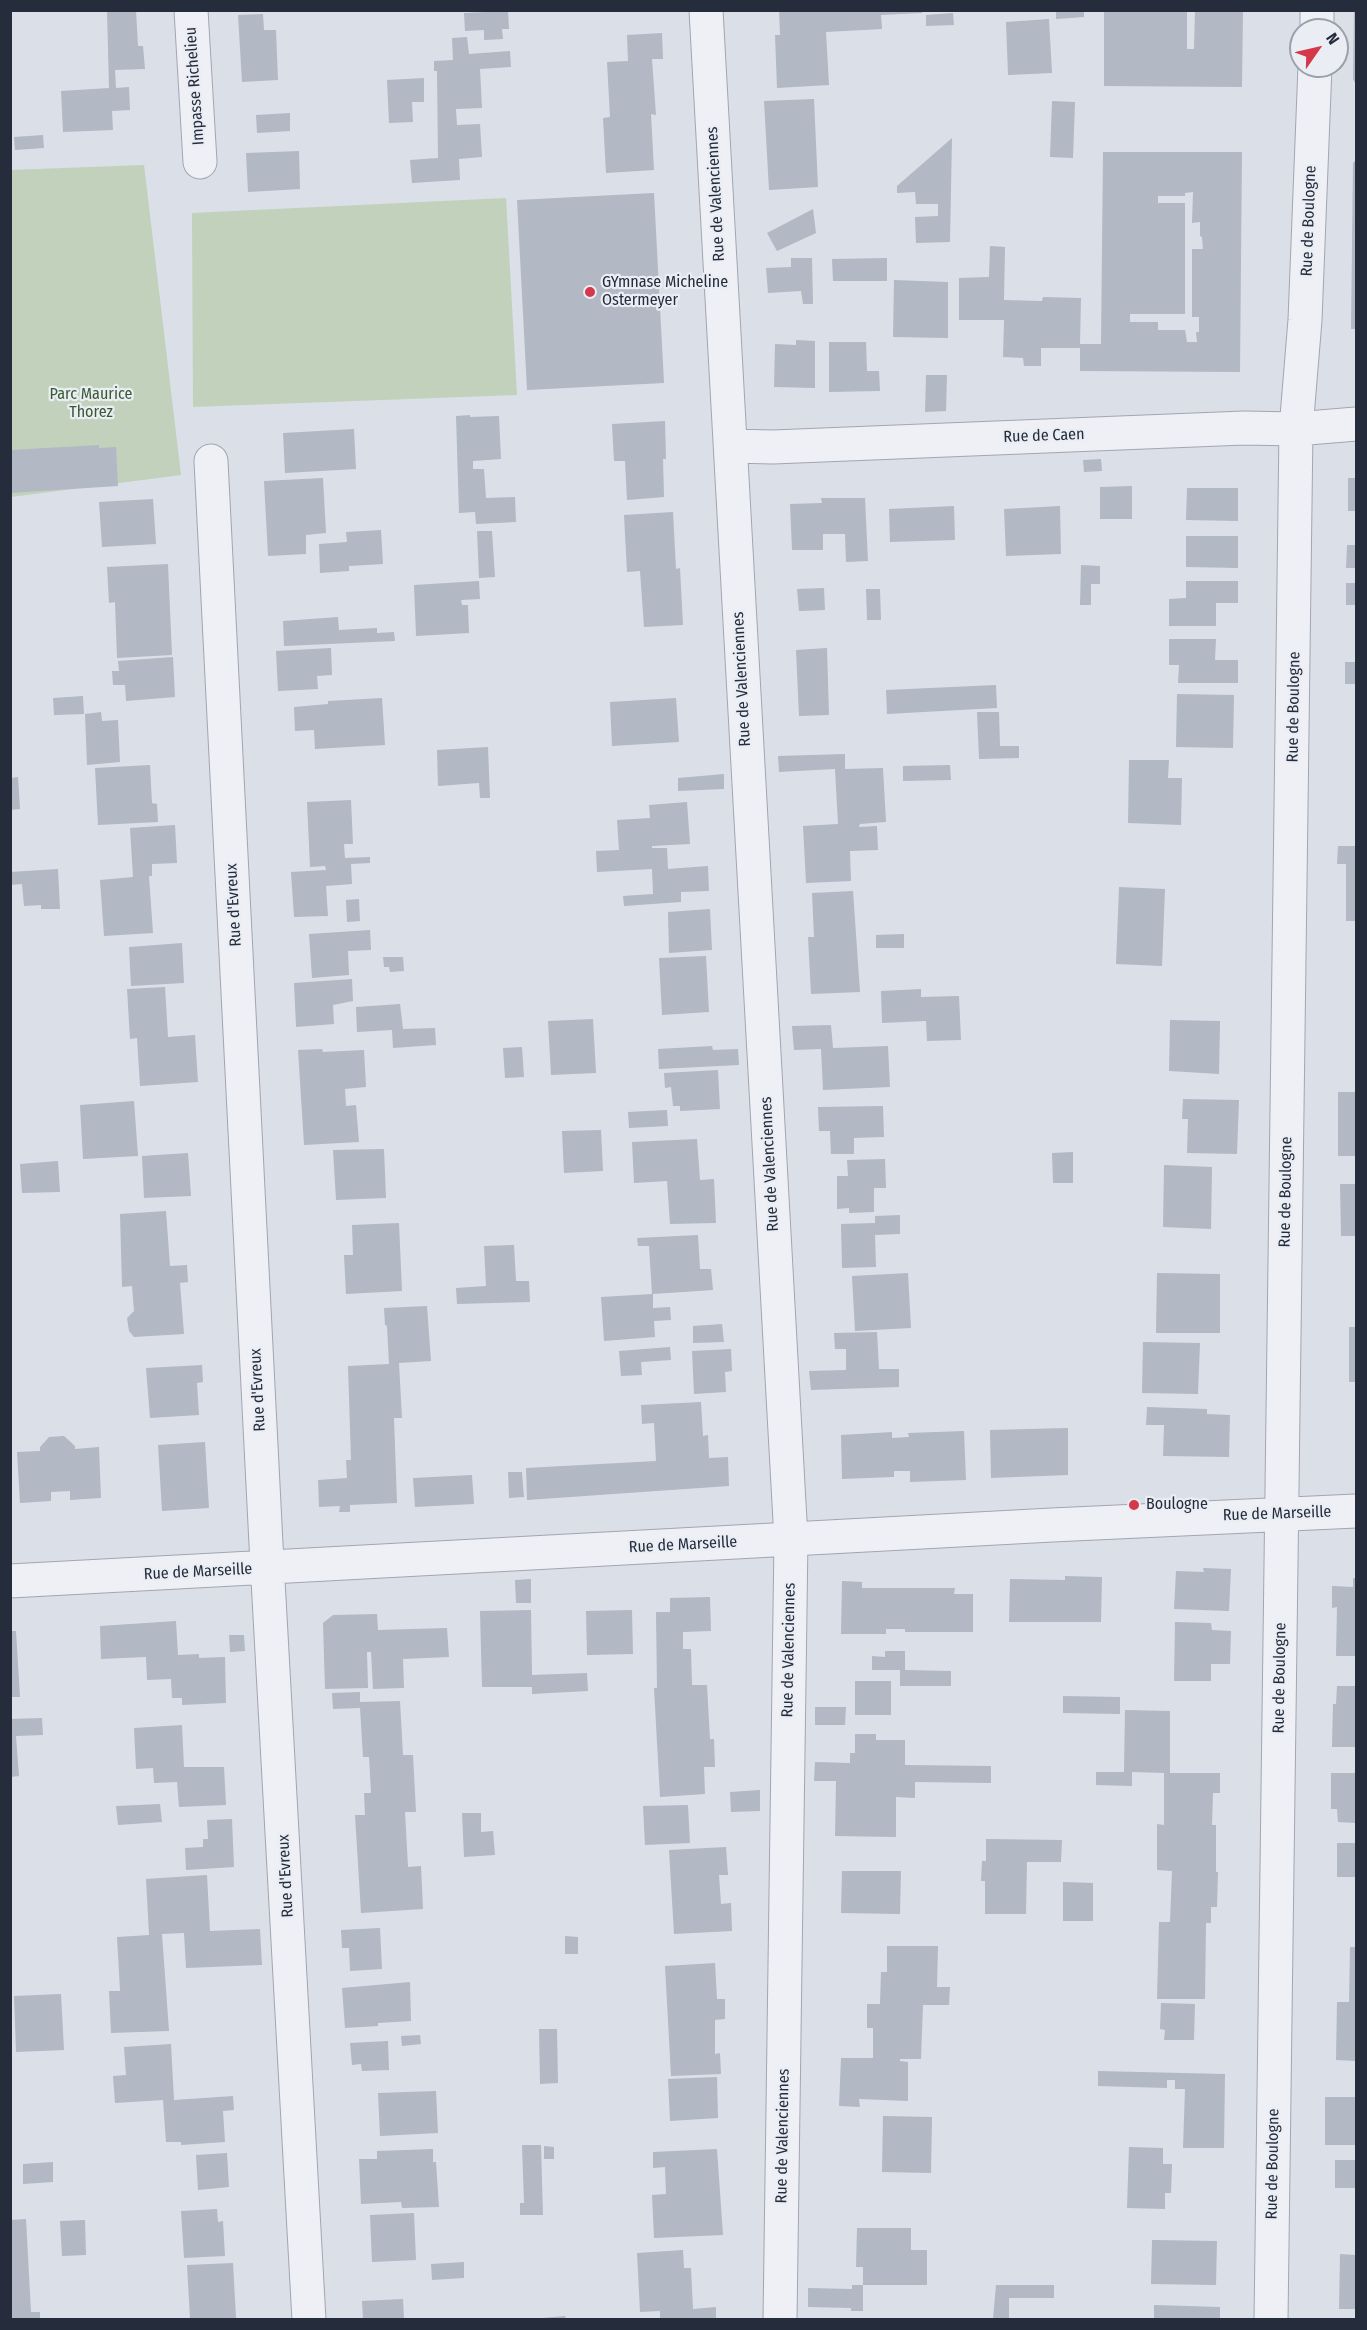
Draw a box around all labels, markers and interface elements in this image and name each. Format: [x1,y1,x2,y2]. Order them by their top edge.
north arrow [1289,18,1349,78]
street label: Impasse Richelieu [181,26,209,146]
text: N [1322,29,1343,48]
street label: Rue de Valenciennes [703,126,729,262]
street label: Rue de Boulogne [1297,165,1321,277]
place label: GYmnase Micheline Ostermeyer [602,273,728,311]
marker: GYmnase Micheline Ostermeyer [583,285,597,299]
park label: Parc Maurice Thorez [50,385,132,423]
street label: Rue de Caen [1003,425,1085,447]
street label: Rue de Valenciennes [729,611,755,747]
street label: Rue de Boulogne [1283,651,1305,763]
street label: Rue d'Evreux [222,863,246,947]
street label: Rue de Valenciennes [757,1096,783,1232]
street label: Rue de Boulogne [1275,1136,1297,1248]
street label: Rue d'Evreux [246,1348,270,1432]
place label: Boulogne [1146,1495,1208,1515]
marker: Boulogne [1127,1498,1141,1512]
street label: Rue de Marseille [1222,1503,1332,1525]
street label: Rue de Marseille [628,1533,738,1557]
street label: Rue de Marseille [143,1560,253,1584]
street label: Rue de Valenciennes [778,1582,800,1718]
street label: Rue de Boulogne [1269,1622,1291,1734]
street label: Rue d'Evreux [274,1834,298,1918]
street label: Rue de Valenciennes [772,2068,794,2204]
street label: Rue de Boulogne [1262,2108,1284,2220]

